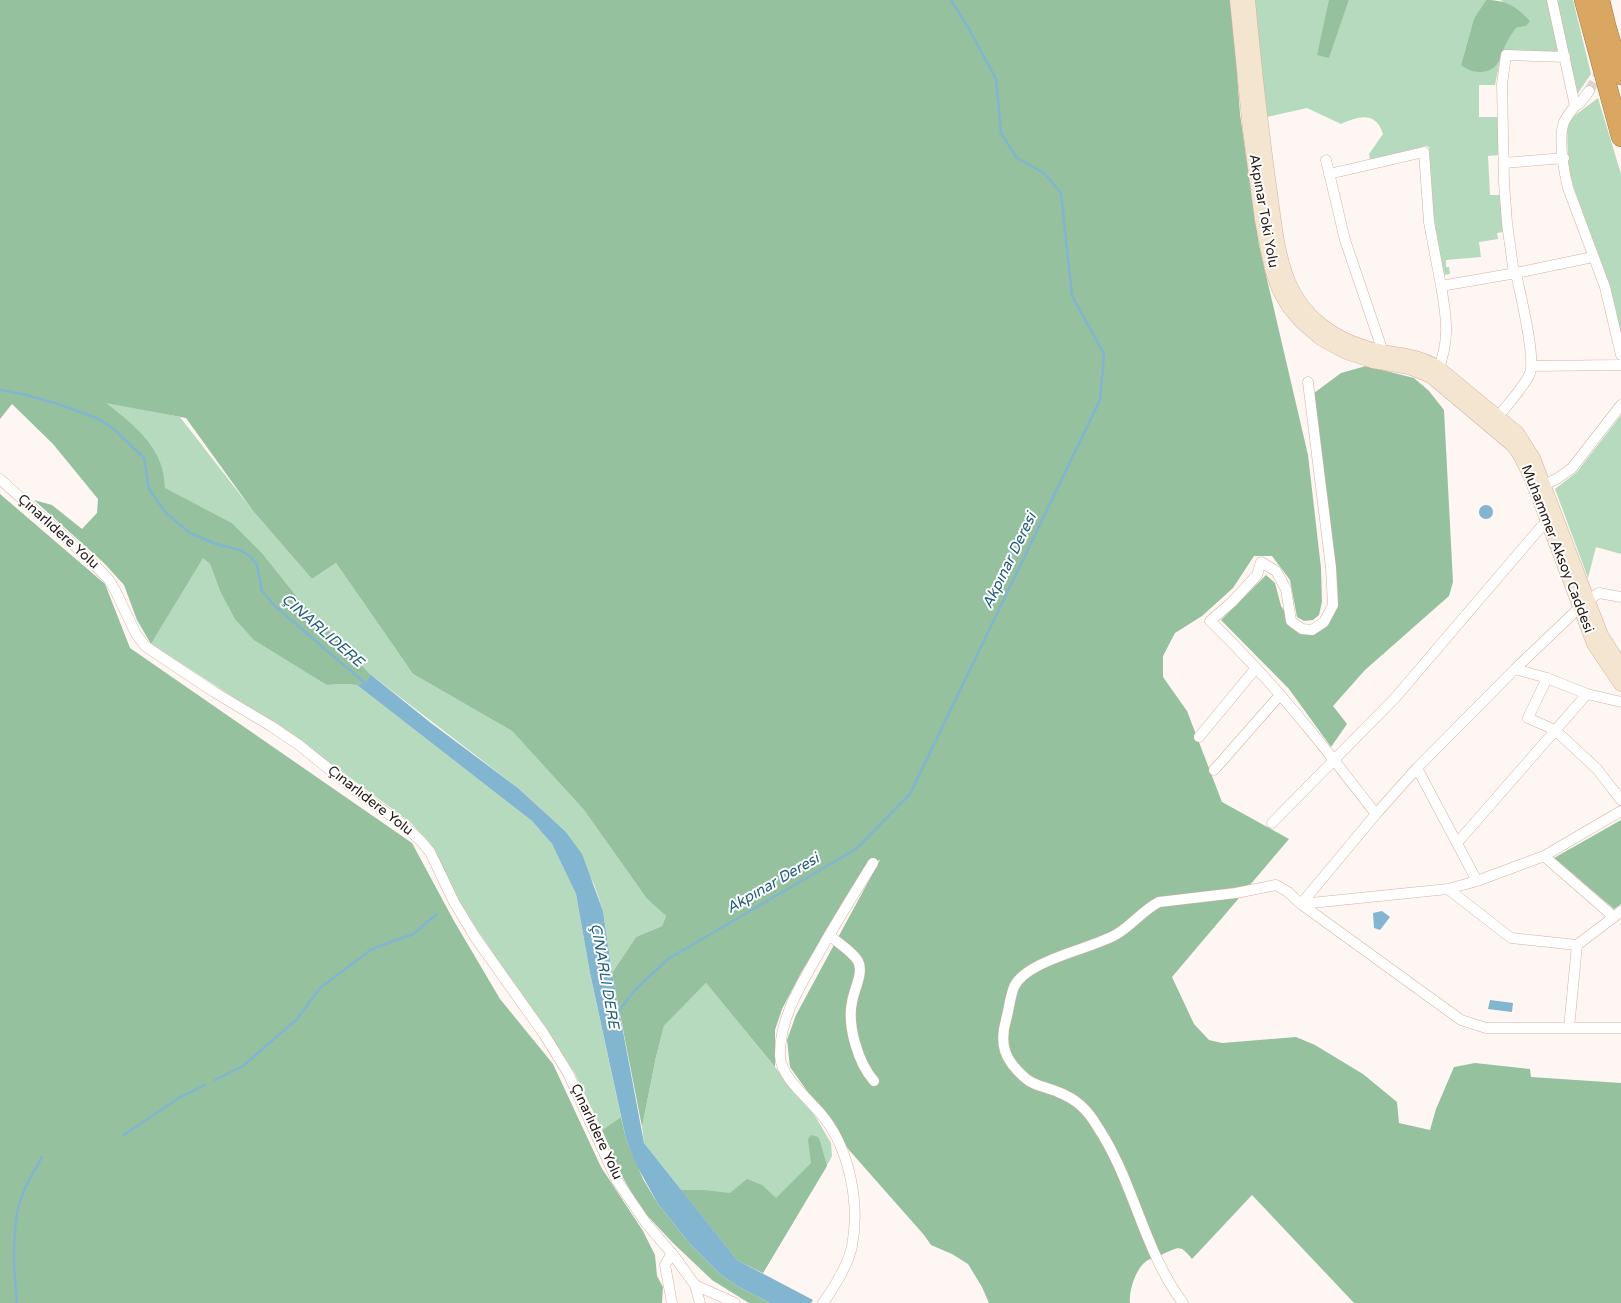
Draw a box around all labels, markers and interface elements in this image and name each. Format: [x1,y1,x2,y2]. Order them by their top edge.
street label: Akpınar Toki Yolu [1245,153,1281,269]
street label: Muhammer Aksoy Caddesi [1517,463,1597,635]
street label: Çınarlıdere Yolu [14,491,102,573]
water label: Akpınar Deresi [979,510,1041,612]
water label: ÇINARLIDERE [277,591,367,671]
street label: Çınarlıdere Yolu [324,762,416,840]
water label: Akpınar Deresi [723,850,823,918]
water label: ÇINARLI DERE [586,922,622,1030]
street label: Çınarlıdere Yolu [566,1081,626,1183]

